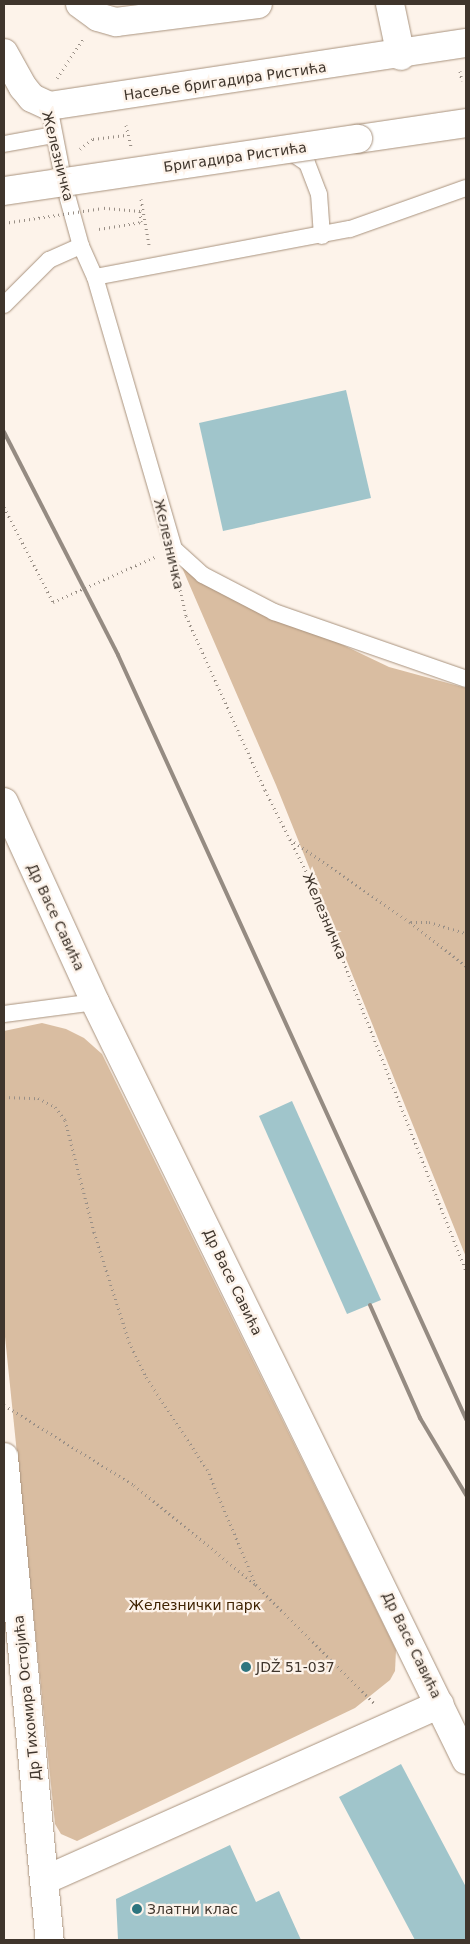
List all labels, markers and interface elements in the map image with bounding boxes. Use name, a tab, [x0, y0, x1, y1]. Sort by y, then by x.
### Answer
street label: Насеље бригадира Ристића	[123, 58, 327, 104]
street label: Железничка	[39, 109, 77, 203]
street label: Бригадира Ристића	[162, 139, 308, 175]
street label: Железничка	[150, 497, 188, 591]
street label: Др Васе Савића	[24, 861, 88, 973]
street label: Железничка	[299, 870, 351, 962]
street label: Др Васе Савића	[200, 1226, 266, 1338]
street label: Др Васе Савића	[379, 1589, 445, 1701]
park label: Железнички парк	[129, 1597, 261, 1613]
street label: Др Тихомира Остојића	[10, 1614, 44, 1782]
place label: JDŽ 51-037	[256, 1659, 335, 1675]
marker: JDŽ 51-037	[240, 1661, 252, 1673]
place label: Златни клас	[147, 1901, 238, 1917]
marker: Златни клас	[131, 1903, 143, 1915]

